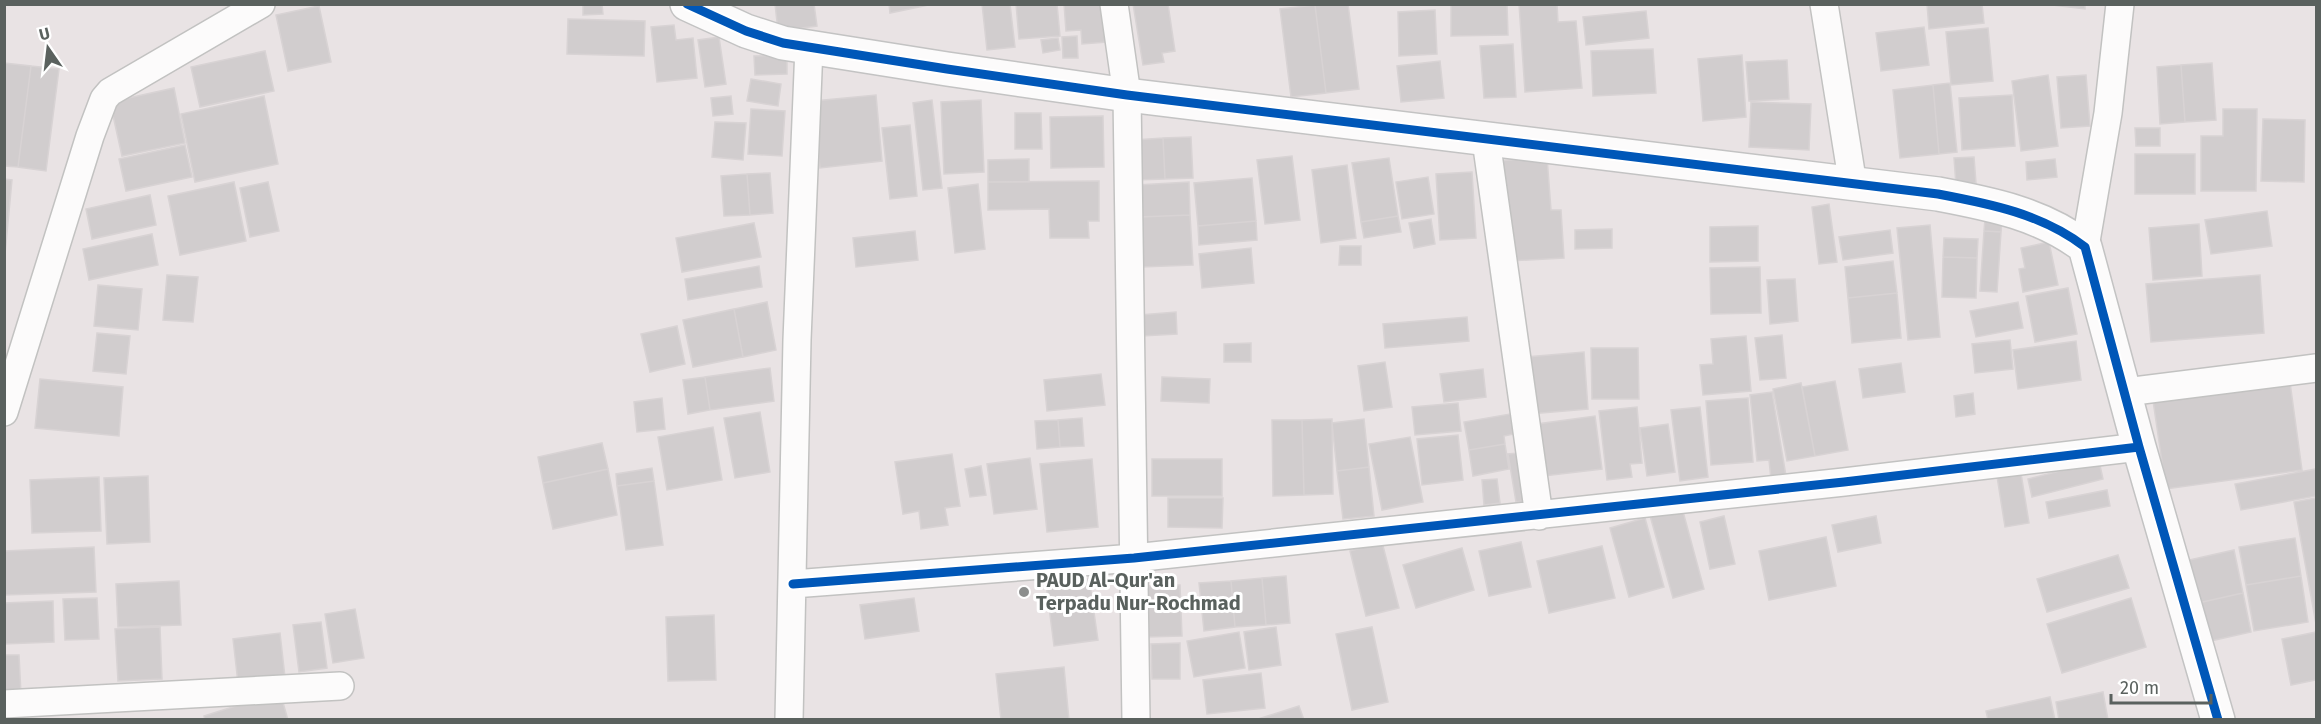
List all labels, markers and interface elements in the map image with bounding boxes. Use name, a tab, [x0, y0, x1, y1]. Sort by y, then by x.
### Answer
north arrow	[18, 18, 78, 78]
text: U	[37, 23, 52, 44]
place label: PAUD Al-Qur'an Terpadu Nur-Rochmad	[1036, 568, 1241, 615]
marker: PAUD Al-Qur'an Terpadu Nur-Rochmad	[1017, 585, 1031, 599]
scale bar	[2111, 667, 2212, 705]
text: 20 m	[2120, 677, 2159, 699]

